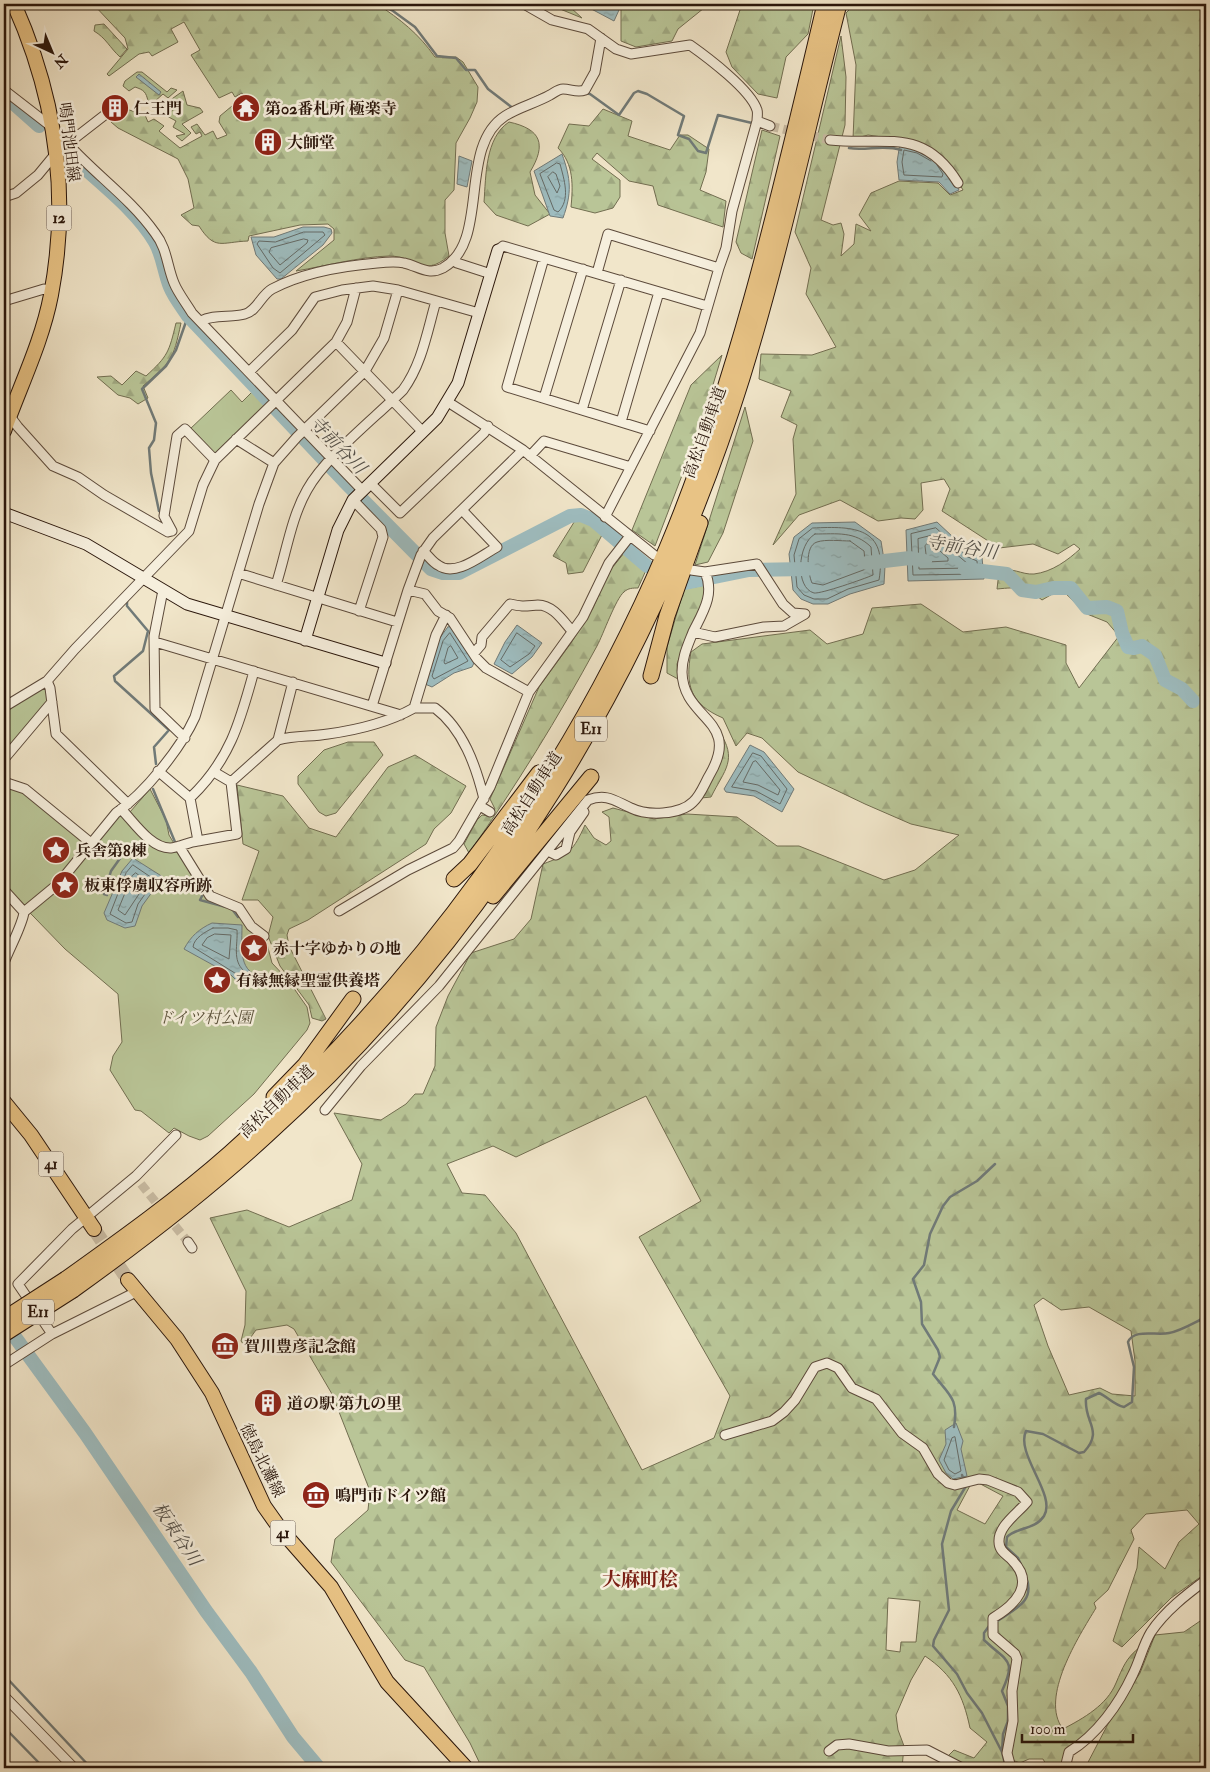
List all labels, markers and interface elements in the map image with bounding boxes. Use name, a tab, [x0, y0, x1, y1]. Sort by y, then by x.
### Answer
north arrow	[28, 28, 78, 78]
text: N	[50, 50, 72, 72]
building icon: 仁王門	[100, 93, 130, 123]
temple icon: 第02番札所 極楽寺	[231, 93, 261, 123]
place label: 仁王門	[134, 99, 182, 119]
place label: 第02番札所 極楽寺	[265, 99, 397, 119]
street label: 鳴門池田線	[54, 101, 84, 183]
building icon: 大師堂	[253, 127, 283, 157]
place label: 大師堂	[287, 133, 335, 153]
road number: 12	[46, 206, 72, 230]
street label: 高松自動車道	[679, 384, 731, 481]
water label: 寺前谷川	[304, 411, 372, 481]
water label: 寺前谷川	[925, 531, 1001, 565]
road number: E11	[575, 716, 607, 742]
street label: 高松自動車道	[497, 748, 566, 839]
place icon: 兵舎第8棟	[41, 835, 71, 865]
place label: 兵舎第8棟	[75, 841, 147, 861]
place icon: 板東俘虜収容所跡	[50, 870, 80, 900]
place label: 板東俘虜収容所跡	[84, 876, 212, 896]
place icon: 赤十字ゆかりの地	[239, 933, 269, 963]
place label: 赤十字ゆかりの地	[273, 939, 401, 959]
place icon: 有縁無縁聖霊供養塔	[202, 965, 232, 995]
place label: 有縁無縁聖霊供養塔	[236, 971, 380, 991]
park label: ドイツ村公園	[157, 1008, 256, 1028]
street label: 高松自動車道	[235, 1061, 318, 1142]
road number: 41	[38, 1152, 64, 1176]
road number: E11	[22, 1300, 54, 1324]
museum icon: 賀川豊彦記念館	[210, 1331, 240, 1361]
place label: 賀川豊彦記念館	[244, 1337, 356, 1357]
building icon: 道の駅 第九の里	[253, 1388, 283, 1418]
place label: 道の駅 第九の里	[287, 1394, 402, 1414]
street label: 徳島北灘線	[236, 1420, 289, 1501]
museum icon: 鳴門市ドイツ館	[301, 1480, 331, 1510]
place label: 鳴門市ドイツ館	[335, 1486, 446, 1506]
water label: 板東谷川	[147, 1498, 207, 1572]
road number: 41	[270, 1520, 296, 1546]
district label: 大麻町桧	[602, 1568, 678, 1592]
scale bar	[1022, 1712, 1134, 1744]
text: 100 m	[1030, 1720, 1066, 1739]

